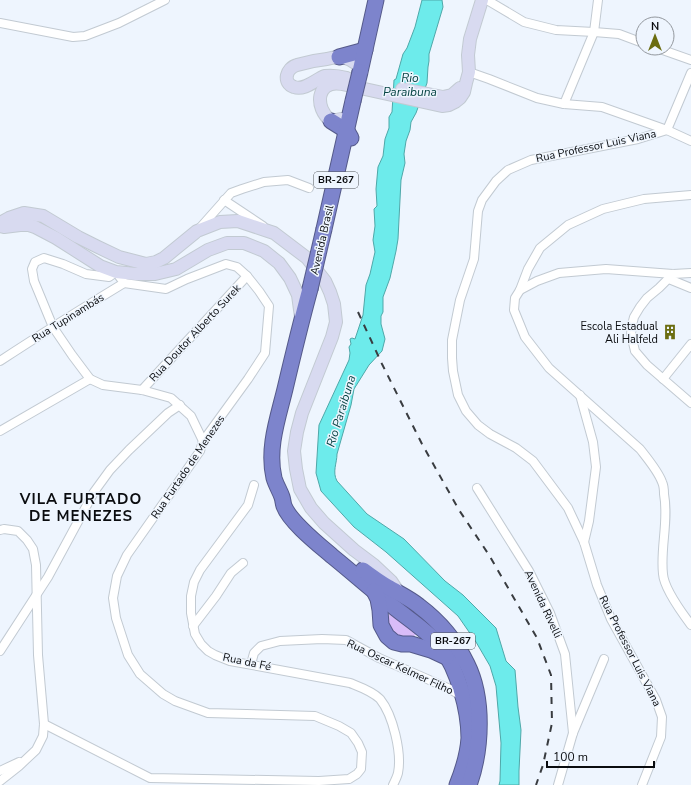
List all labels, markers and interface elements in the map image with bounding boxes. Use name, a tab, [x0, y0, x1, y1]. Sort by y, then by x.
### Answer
north arrow	[635, 16, 675, 56]
text: N	[651, 19, 659, 34]
water label: Rio Paraibuna	[383, 70, 437, 100]
street label: Rua Professor Luis Viana	[535, 126, 658, 166]
road number: BR-267	[314, 172, 358, 188]
street label: Avenida Brasil	[307, 203, 337, 276]
street label: Rua Doutor Alberto Surek	[146, 281, 244, 385]
street label: Rua Tupinambás	[29, 290, 107, 346]
place label: Escola Estadual Ali Halfeld	[580, 319, 659, 347]
building icon: Escola Estadual Ali Halfeld	[661, 323, 679, 341]
water label: Rio Paraibuna	[322, 373, 360, 449]
street label: Rua Furtado de Menezes	[148, 412, 228, 522]
district label: VILA FURTADO DE MENEZES	[19, 489, 142, 526]
street label: Avenida Rivelli	[521, 568, 565, 640]
street label: Rua Professor Luis Viana	[595, 593, 665, 709]
road number: BR-267	[431, 633, 475, 649]
street label: Rua Oscar Kelmer Filho	[344, 636, 456, 698]
street label: Rua da Fé	[222, 650, 273, 674]
scale bar	[547, 743, 654, 769]
text: 100 m	[553, 749, 588, 765]

